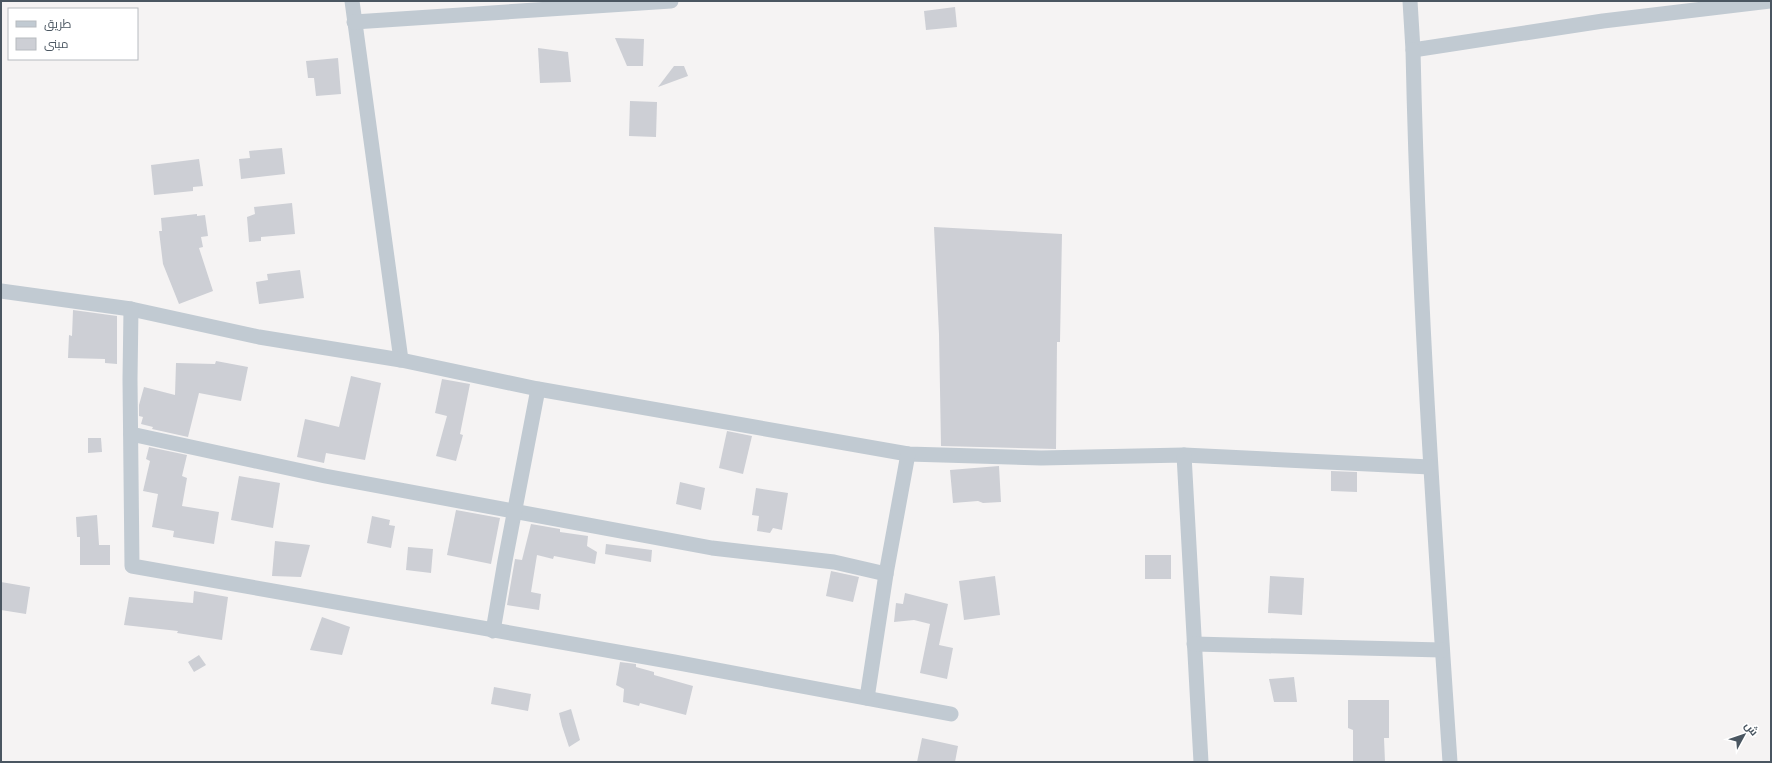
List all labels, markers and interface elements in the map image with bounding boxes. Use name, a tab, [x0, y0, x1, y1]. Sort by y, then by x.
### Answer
legend	[8, 8, 138, 60]
text: طريق	[44, 16, 72, 32]
text: مبنى	[44, 36, 69, 52]
north arrow	[1724, 715, 1764, 755]
text: ش	[1742, 719, 1762, 738]

